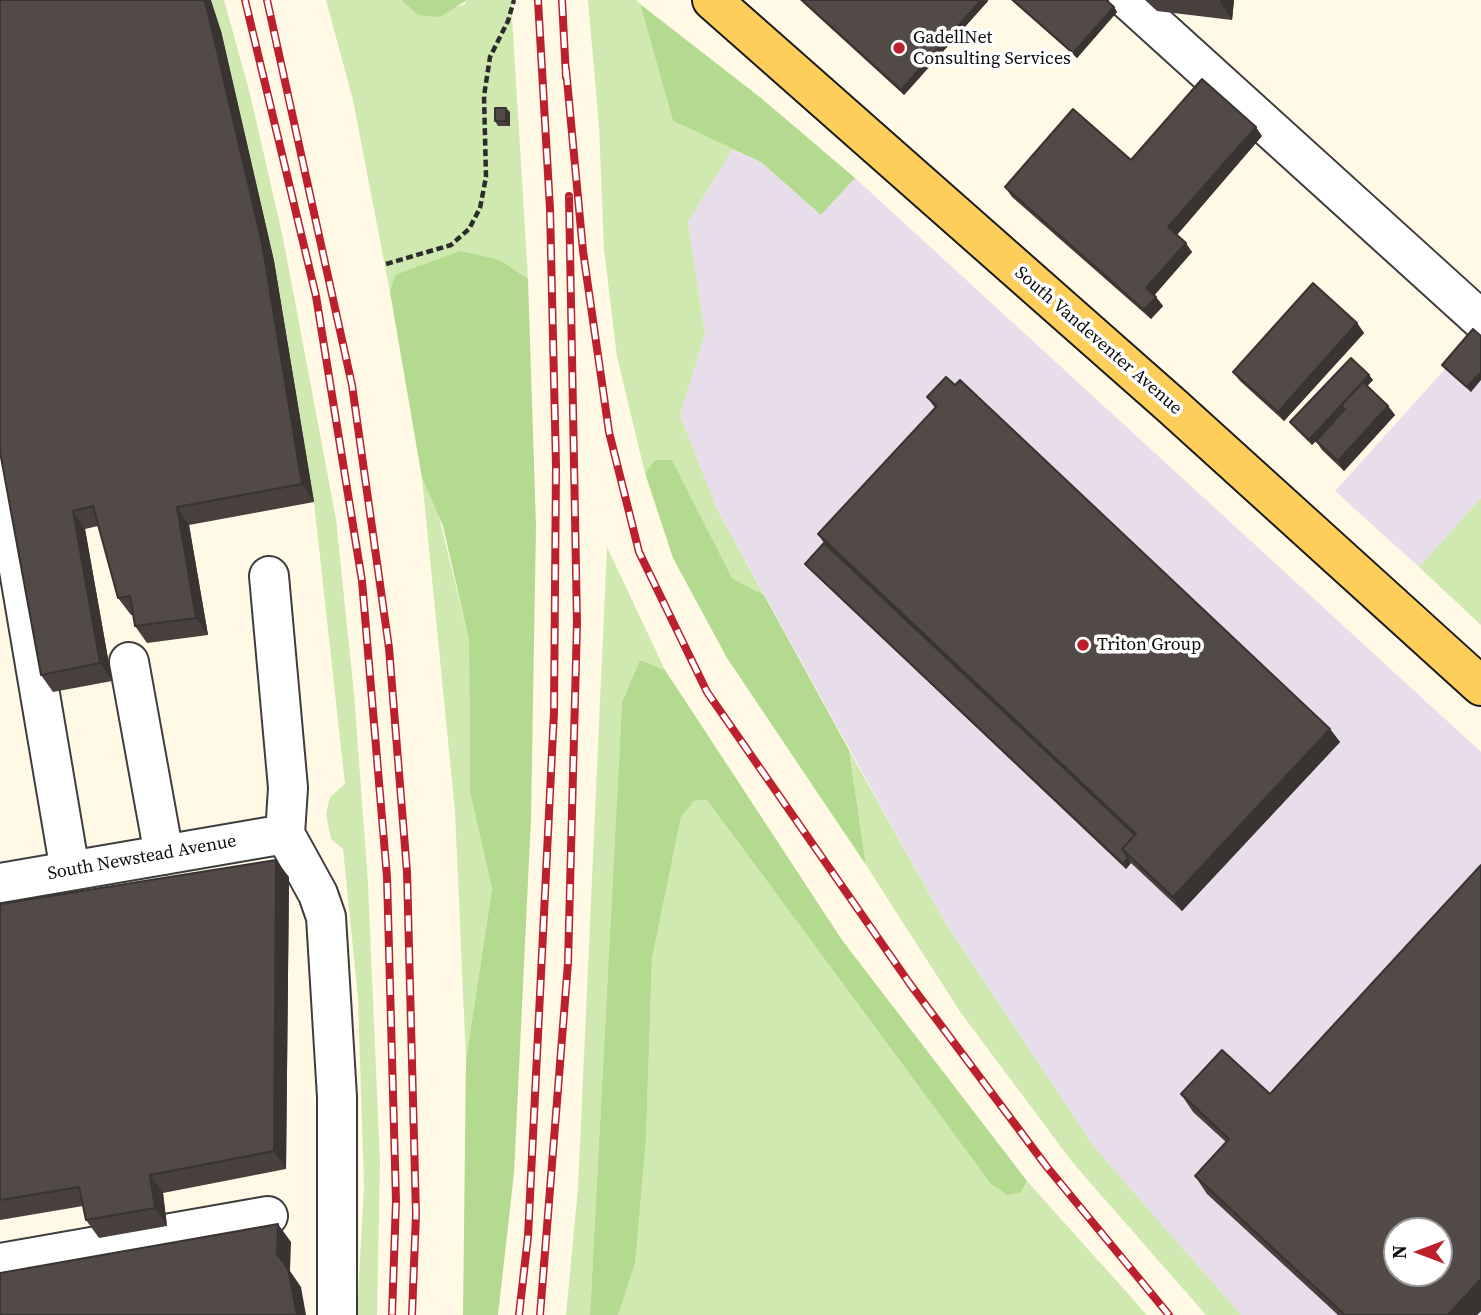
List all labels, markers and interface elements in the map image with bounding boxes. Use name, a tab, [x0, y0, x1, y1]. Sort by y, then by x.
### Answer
place label: GadellNet Consulting Services	[913, 27, 1071, 70]
marker: GadellNet Consulting Services	[891, 40, 907, 56]
street label: South Vandeventer Avenue	[1010, 262, 1186, 420]
place label: Triton Group	[1097, 634, 1201, 656]
marker: Triton Group	[1075, 637, 1091, 653]
street label: South Newstead Avenue	[46, 831, 238, 885]
north arrow	[1383, 1217, 1453, 1287]
text: N	[1386, 1245, 1412, 1259]

